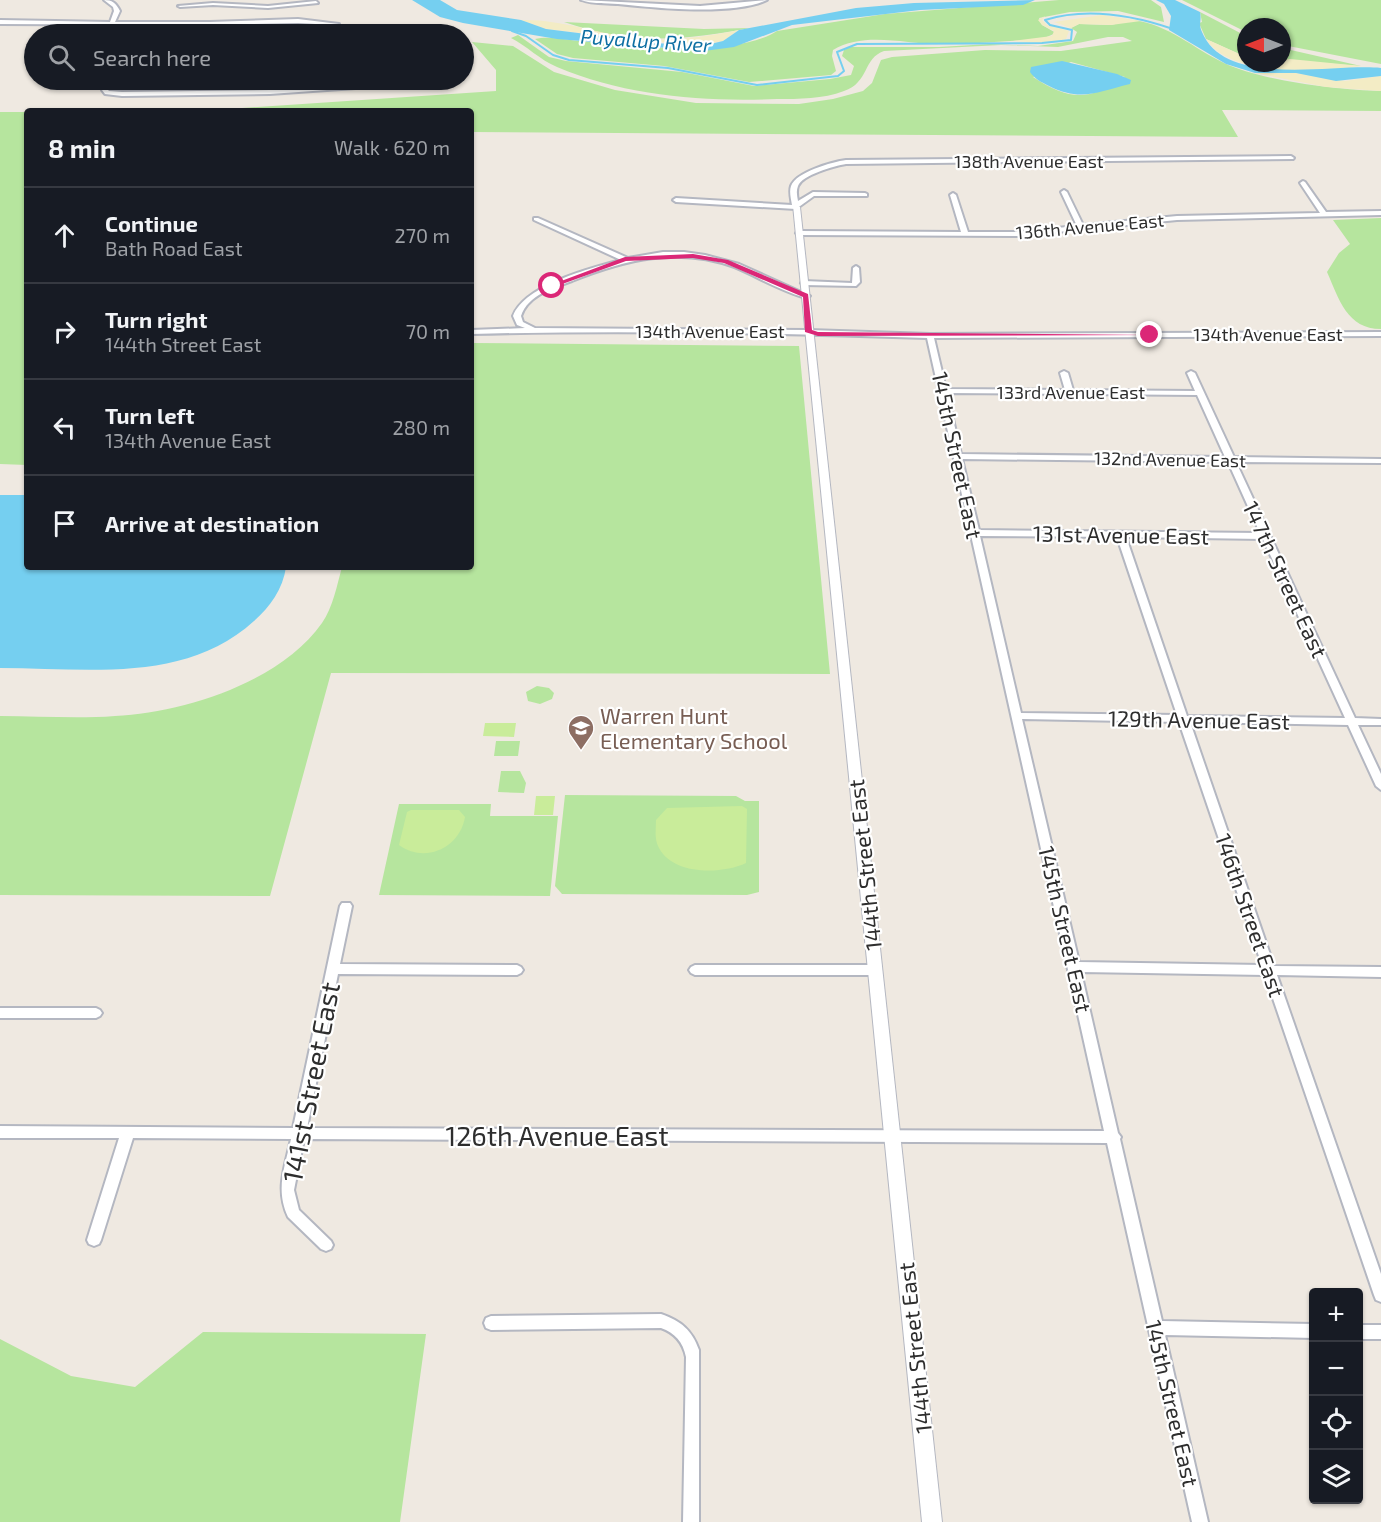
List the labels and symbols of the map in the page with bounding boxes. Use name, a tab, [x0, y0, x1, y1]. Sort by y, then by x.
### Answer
north arrow	[1237, 18, 1291, 72]
water label: Puyallup River	[580, 23, 713, 58]
street label: 138th Avenue East	[954, 150, 1104, 172]
street label: 136th Avenue East	[1015, 209, 1165, 243]
route start	[538, 272, 564, 298]
street label: 134th Avenue East	[635, 320, 785, 342]
route end	[1136, 321, 1162, 347]
street label: 134th Avenue East	[1193, 323, 1343, 345]
street label: 145th Street East	[928, 369, 988, 541]
street label: 133rd Avenue East	[997, 381, 1145, 403]
street label: 132nd Avenue East	[1094, 447, 1246, 471]
street label: 147th Street East	[1238, 497, 1334, 661]
street label: 131st Avenue East	[1033, 519, 1209, 549]
place label: Warren Hunt Elementary School	[600, 702, 788, 753]
street label: 129th Avenue East	[1108, 704, 1290, 734]
school or university icon: Warren Hunt Elementary School	[566, 713, 596, 751]
street label: 144th Street East	[842, 778, 886, 952]
street label: 146th Street East	[1211, 830, 1291, 1000]
street label: 145th Street East	[1034, 843, 1098, 1015]
street label: 141st Street East	[275, 979, 345, 1185]
street label: 126th Avenue East	[445, 1119, 669, 1151]
street label: 144th Street East	[892, 1261, 936, 1435]
street label: 145th Street East	[1141, 1317, 1205, 1489]

